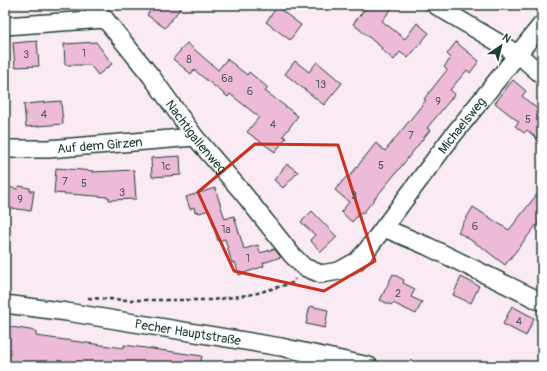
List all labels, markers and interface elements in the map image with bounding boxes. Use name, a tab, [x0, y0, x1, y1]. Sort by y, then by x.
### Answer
north arrow	[481, 26, 521, 66]
text: N	[500, 31, 514, 46]
house number: 1	[82, 47, 86, 60]
house number: 3	[23, 48, 29, 61]
house number: 8	[186, 53, 192, 66]
house number: 6a	[221, 72, 233, 85]
house number: 13	[316, 78, 326, 91]
house number: 6	[247, 85, 253, 98]
street label: Michaelsweg	[435, 94, 490, 157]
house number: 9	[435, 95, 441, 108]
street label: Nachtigallenweg	[162, 97, 230, 177]
house number: 4	[41, 108, 48, 121]
house number: 5	[525, 113, 531, 126]
house number: 4	[270, 118, 277, 131]
house number: 7	[408, 129, 414, 142]
street label: Auf dem Girzen	[57, 134, 143, 157]
house number: 5	[378, 159, 384, 172]
house number: 1c	[161, 160, 171, 173]
house number: 7	[62, 175, 68, 188]
house number: 5	[81, 177, 87, 190]
house number: 3	[119, 186, 125, 199]
house number: 3	[351, 189, 357, 202]
house number: 9	[17, 193, 23, 206]
house number: 6	[472, 220, 478, 233]
house number: 1a	[221, 223, 231, 236]
house number: 1	[246, 252, 250, 265]
house number: 2	[395, 287, 401, 300]
house number: 4	[516, 315, 523, 328]
street label: Pecher Hauptstraße	[133, 316, 243, 349]

